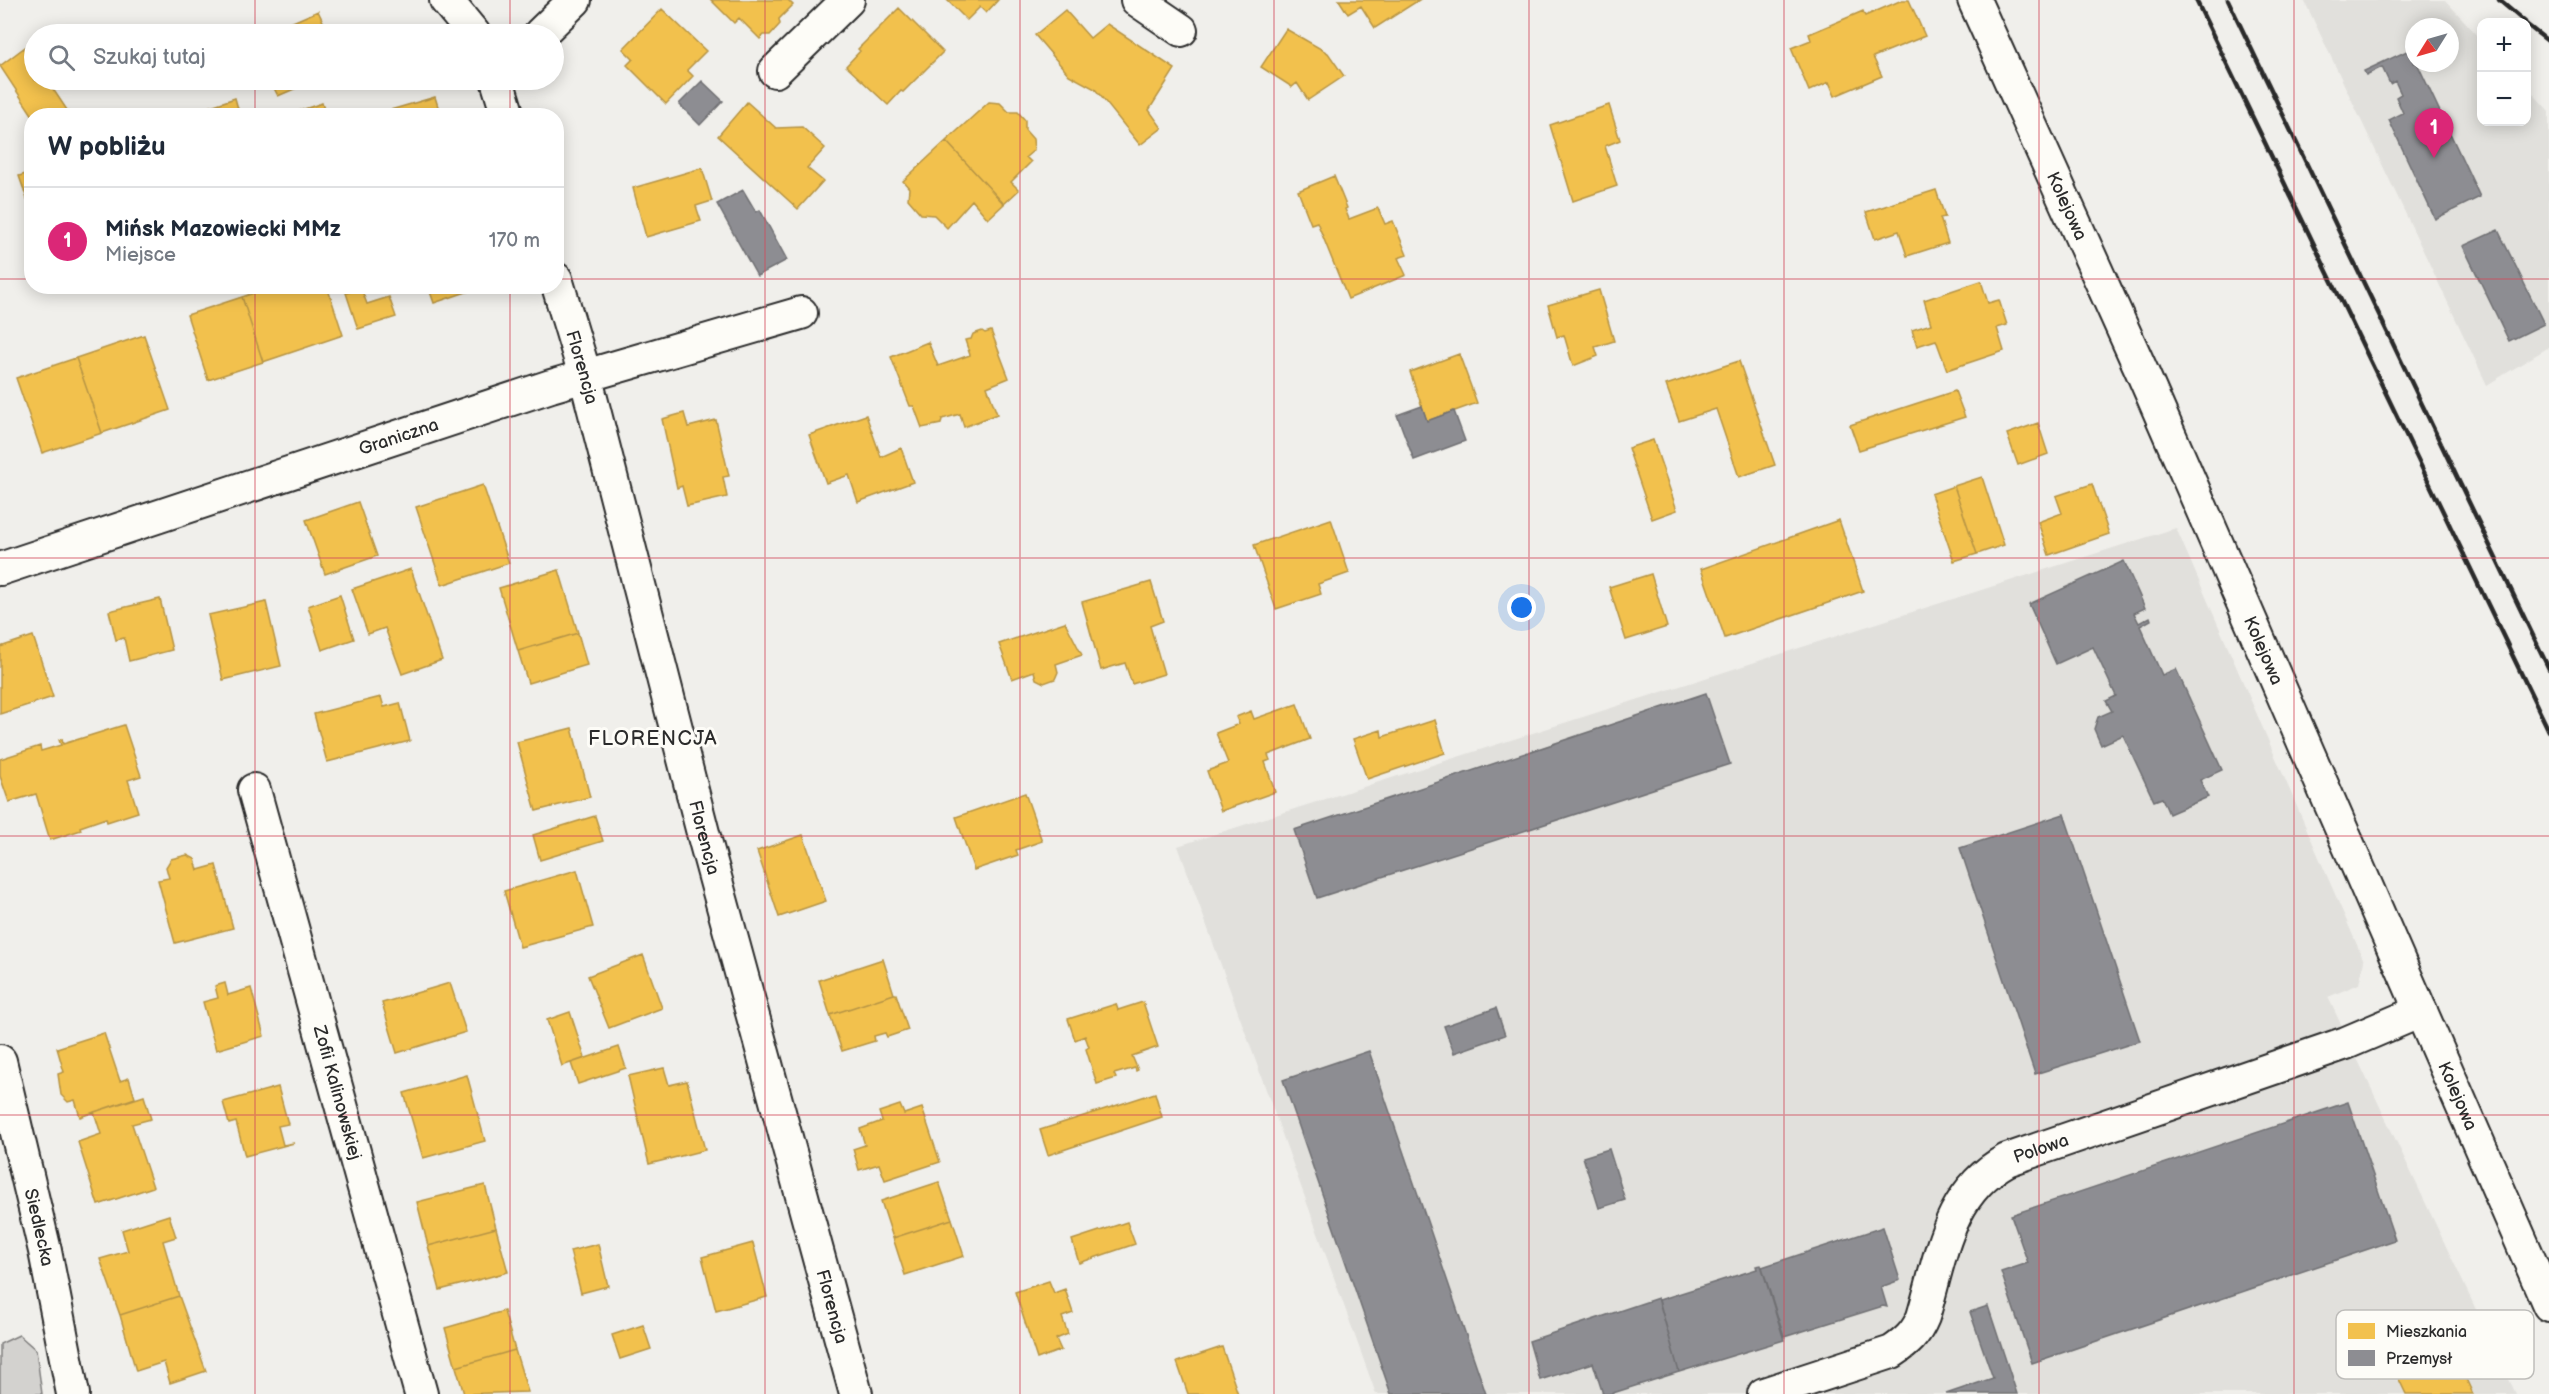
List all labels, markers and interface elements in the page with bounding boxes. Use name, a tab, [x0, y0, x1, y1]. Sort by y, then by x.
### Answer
north arrow	[2405, 18, 2459, 72]
map controls	[2477, 18, 2531, 126]
button: +	[2477, 18, 2531, 72]
search box	[24, 24, 564, 90]
icon: search	[45, 41, 78, 74]
text: Szukaj tutaj	[93, 44, 206, 71]
button: −	[2477, 72, 2531, 126]
pin: 1	[2414, 108, 2454, 158]
text: W pobliżu	[48, 132, 166, 163]
street label: Kolejowa	[2043, 168, 2092, 243]
text: Mińsk Mazowiecki MMz	[105, 216, 341, 243]
text: 1	[63, 229, 72, 253]
text: 170 m	[489, 229, 540, 253]
text: Miejsce	[105, 243, 176, 267]
street label: Florencja	[562, 328, 603, 406]
street label: Graniczna	[356, 414, 441, 460]
your location	[1507, 593, 1536, 622]
street label: Kolejowa	[2239, 613, 2288, 688]
district label: FLORENCJA	[588, 727, 718, 751]
street label: Florencja	[685, 798, 724, 877]
street label: Zofii Kalinowskiej	[309, 1022, 366, 1162]
street label: Kolejowa	[2434, 1058, 2482, 1133]
street label: Polowa	[2011, 1129, 2071, 1168]
street label: Siedlecka	[20, 1187, 58, 1268]
street label: Florencja	[812, 1267, 852, 1346]
legend	[2336, 1310, 2534, 1379]
text: Mieszkania	[2386, 1323, 2467, 1342]
text: Przemysł	[2386, 1350, 2453, 1369]

